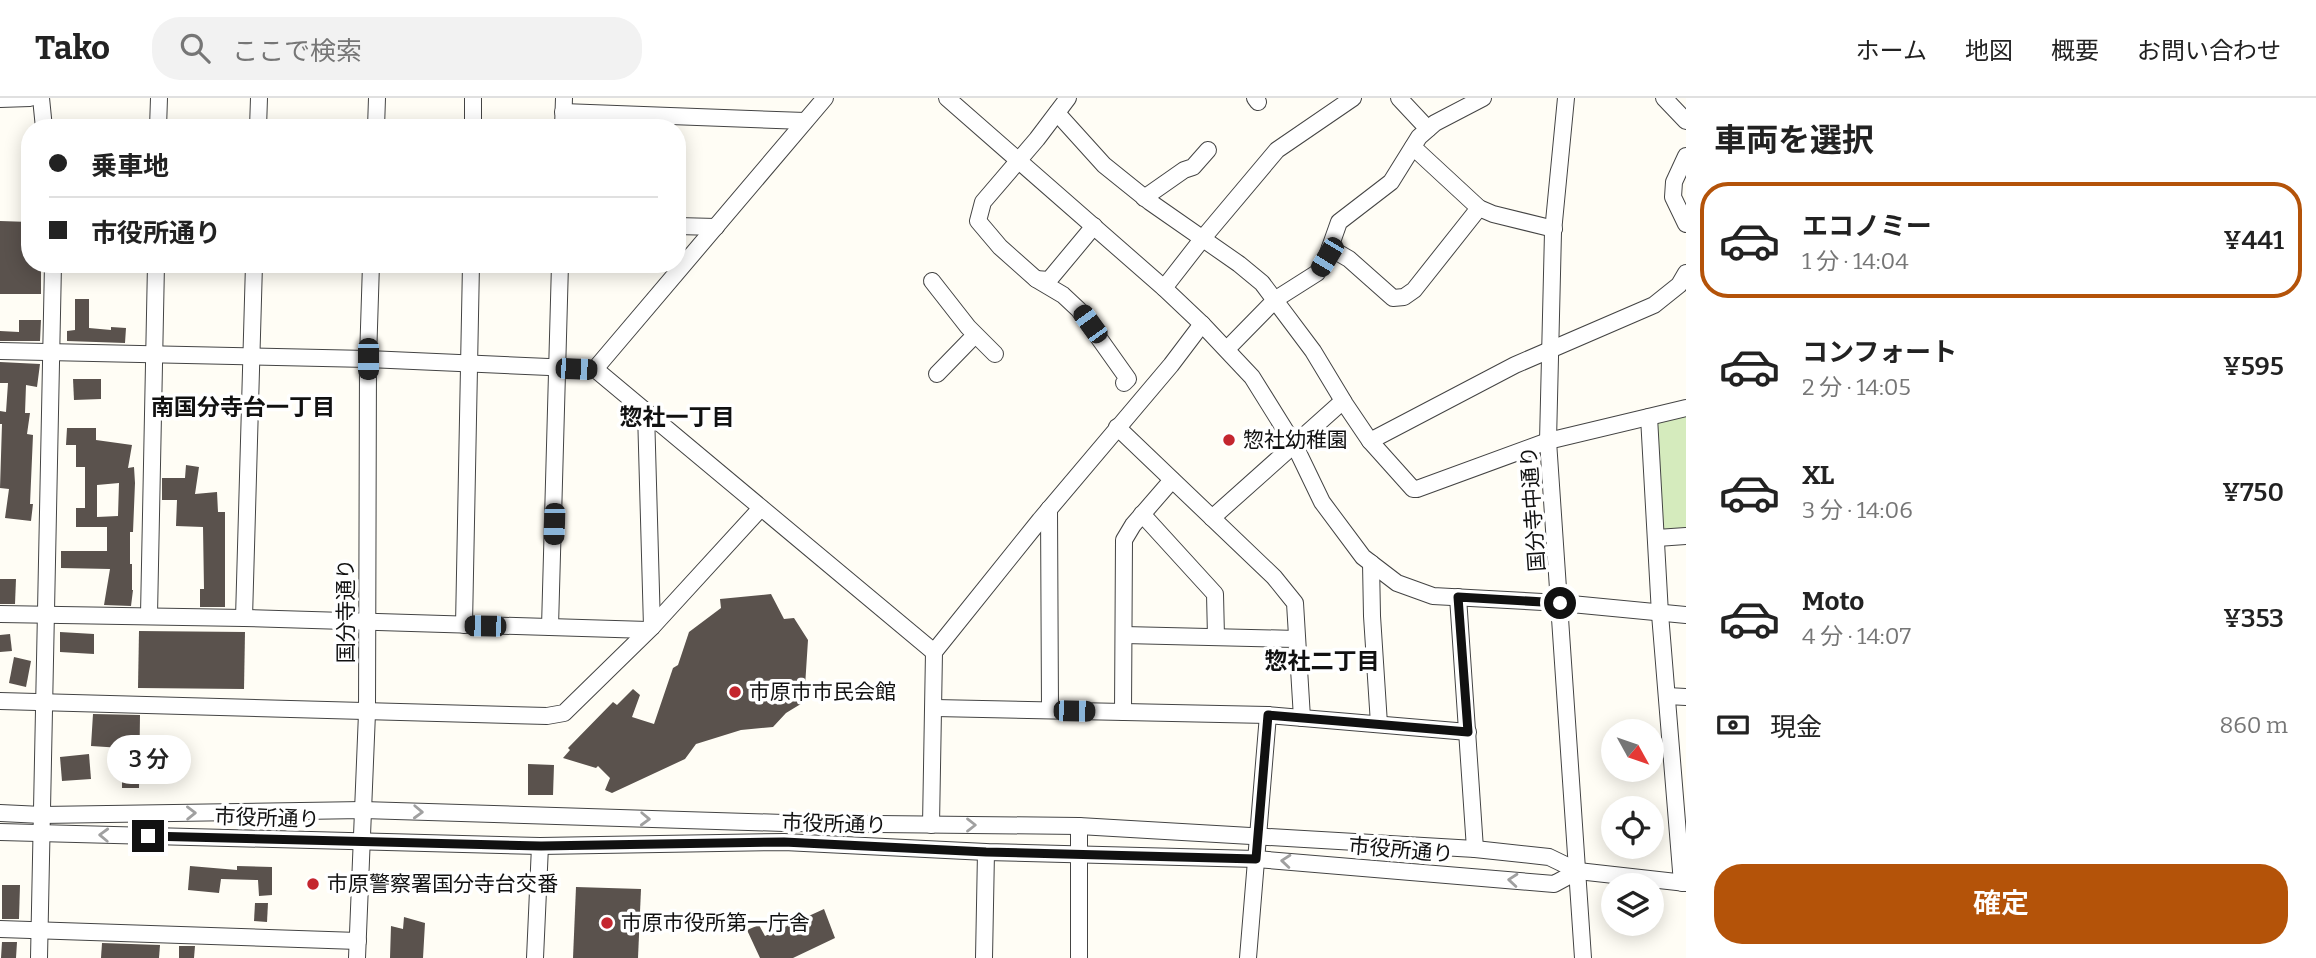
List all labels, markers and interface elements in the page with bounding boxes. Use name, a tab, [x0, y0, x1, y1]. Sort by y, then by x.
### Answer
search box	[152, 17, 642, 80]
text: Tako	[35, 28, 110, 68]
icon: search	[176, 29, 214, 67]
text: ここで検索	[232, 36, 362, 67]
text: ホーム	[1856, 37, 1927, 65]
text: 地図	[1965, 37, 2013, 65]
text: 概要	[2051, 37, 2099, 65]
text: お問い合わせ	[2137, 37, 2281, 65]
text: 車両を選択	[1714, 121, 1874, 159]
text: 乗車地	[91, 151, 169, 182]
icon: car	[1718, 209, 1781, 272]
text: エコノミー	[1802, 211, 1932, 242]
text: 市役所通り	[91, 218, 221, 249]
text: ¥441	[2223, 225, 2284, 256]
car	[1308, 234, 1347, 280]
text: 1 分 · 14:04	[1802, 247, 1909, 275]
car	[1070, 301, 1111, 347]
icon: car	[1718, 335, 1781, 398]
text: コンフォート	[1802, 337, 1957, 368]
car	[358, 338, 379, 380]
text: ¥595	[2223, 351, 2284, 382]
car	[555, 358, 598, 380]
text: 2 分 · 14:05	[1802, 373, 1911, 401]
district label: 南国分寺台一丁目	[151, 393, 335, 421]
district label: 惣社一丁目	[620, 403, 735, 431]
place label: 惣社幼稚園	[1243, 427, 1348, 453]
marker: 惣社幼稚園	[1221, 432, 1237, 448]
street label: 国分寺中通り	[1516, 445, 1550, 573]
text: XL	[1802, 460, 1834, 491]
icon: car	[1718, 461, 1781, 524]
text: ¥750	[2222, 477, 2284, 508]
text: 3 分 · 14:06	[1802, 496, 1913, 524]
car	[543, 503, 566, 545]
street label: 国分寺通り	[333, 559, 359, 664]
text: Moto	[1802, 586, 1864, 617]
route start	[1544, 587, 1576, 619]
icon: car	[1718, 587, 1781, 650]
text: ¥353	[2223, 603, 2284, 634]
car	[464, 615, 507, 637]
text: 4 分 · 14:07	[1802, 622, 1911, 650]
district label: 惣社二丁目	[1265, 647, 1380, 675]
place label: 市原市市民会館	[749, 679, 896, 705]
marker: 市原市市民会館	[727, 684, 743, 700]
car	[1053, 700, 1096, 722]
icon: cash	[1714, 706, 1752, 744]
text: 860 m	[2219, 711, 2288, 739]
text: 現金	[1770, 712, 1822, 743]
north arrow	[1601, 719, 1664, 782]
map controls	[1601, 719, 1664, 936]
callout: 3 分	[106, 734, 190, 784]
text: 3 分	[129, 745, 169, 773]
button: locate	[1601, 796, 1664, 859]
street label: 市役所通り	[214, 803, 320, 833]
one-way arrow	[413, 804, 424, 820]
one-way arrow	[186, 805, 196, 821]
street label: 市役所通り	[781, 809, 887, 839]
one-way arrow	[640, 811, 651, 826]
one-way arrow	[966, 818, 977, 833]
route end	[132, 820, 164, 852]
one-way arrow	[98, 827, 109, 842]
street label: 市役所通り	[1348, 832, 1454, 868]
one-way arrow	[1281, 854, 1292, 869]
button: 確定	[1714, 864, 2288, 944]
place label: 市原警察署国分寺台交番	[327, 871, 558, 897]
one-way arrow	[1507, 873, 1518, 888]
button: layers	[1601, 873, 1664, 936]
marker: 市原警察署国分寺台交番	[305, 876, 321, 892]
place label: 市原市役所第一庁舎	[621, 910, 810, 936]
marker: 市原市役所第一庁舎	[599, 915, 615, 931]

